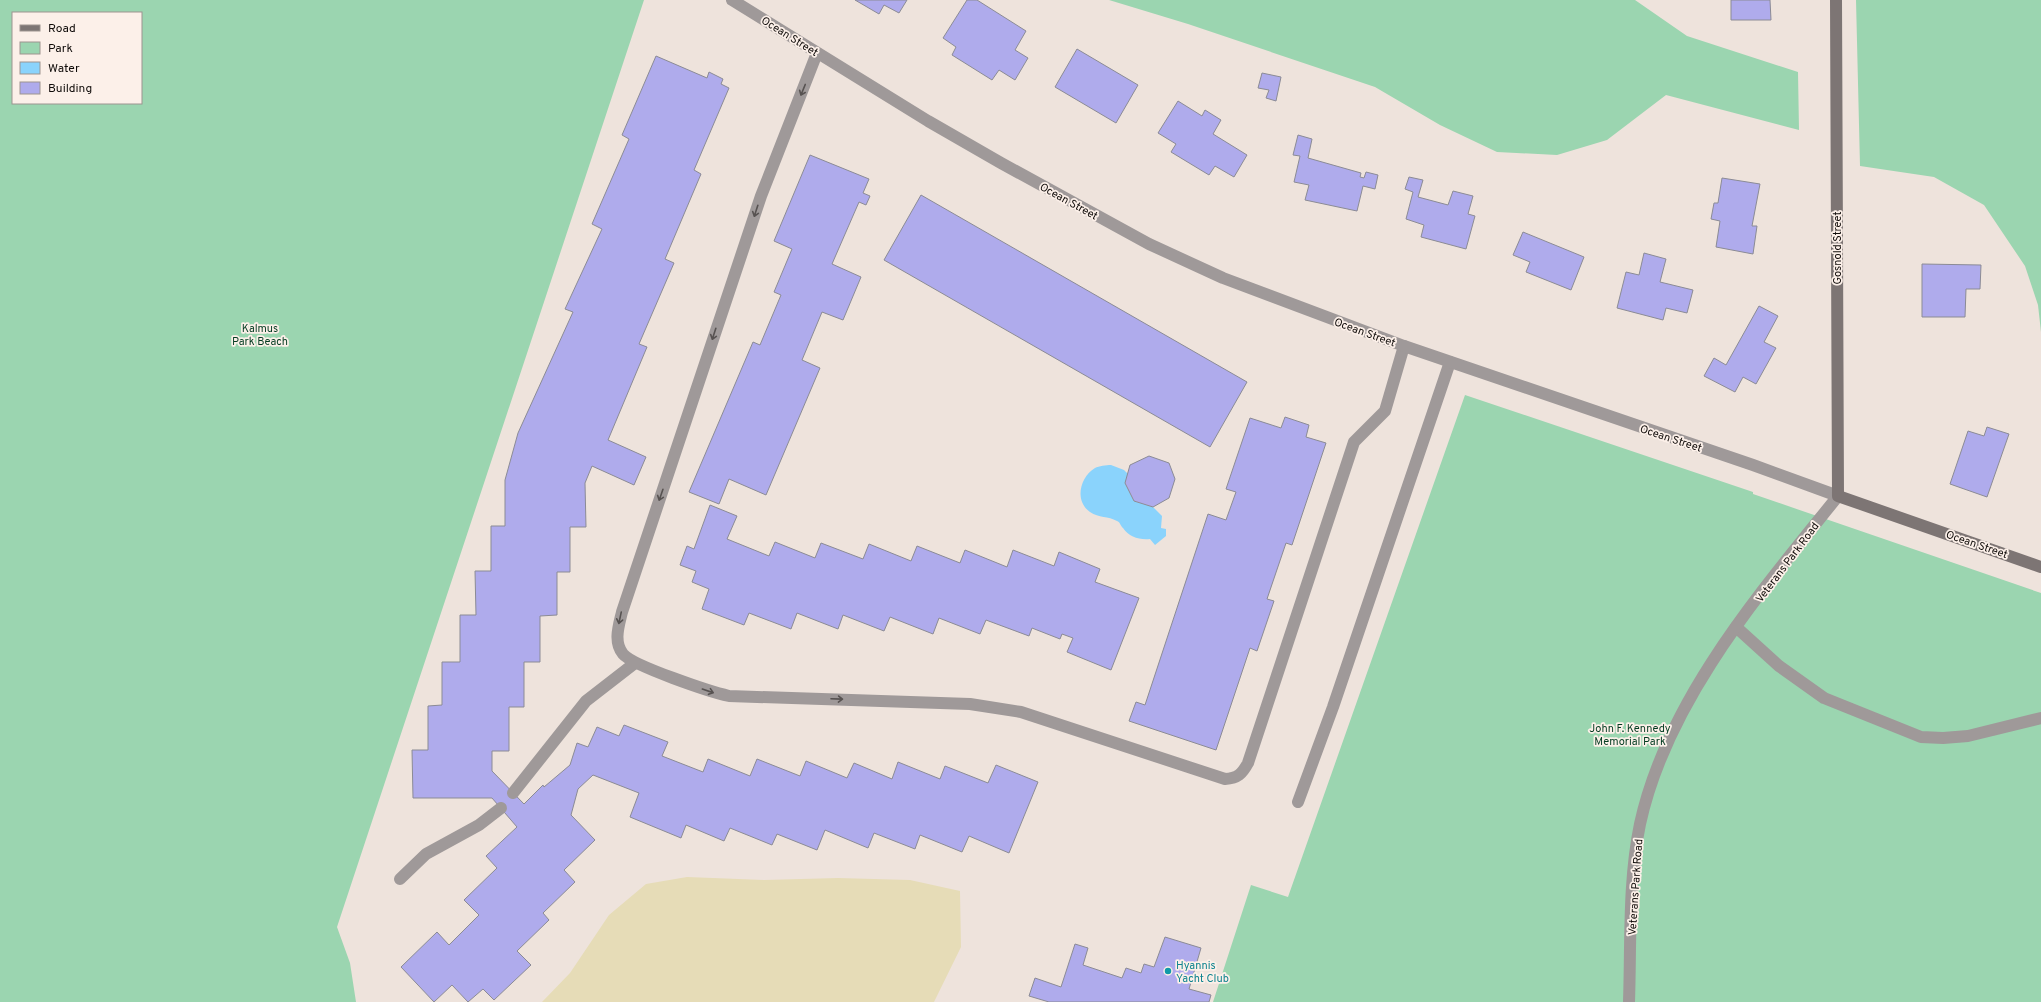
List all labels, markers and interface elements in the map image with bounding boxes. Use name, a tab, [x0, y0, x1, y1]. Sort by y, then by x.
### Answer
legend	[12, 12, 142, 104]
street label: Ocean Street	[758, 14, 820, 60]
text: Road	[48, 21, 76, 37]
text: Park	[48, 41, 73, 57]
text: Water	[48, 61, 80, 77]
text: Building	[48, 81, 92, 97]
one-way arrow	[798, 83, 806, 95]
street label: Ocean Street	[1037, 180, 1100, 224]
one-way arrow	[751, 204, 759, 216]
street label: Gosnold Street	[1831, 211, 1845, 285]
street label: Ocean Street	[1332, 315, 1397, 351]
park label: Kalmus Park Beach	[232, 322, 288, 349]
one-way arrow	[710, 328, 718, 340]
street label: Ocean Street	[1638, 422, 1703, 456]
one-way arrow	[657, 488, 664, 501]
street label: Veterans Park Road	[1753, 520, 1822, 605]
street label: Ocean Street	[1944, 528, 2009, 562]
one-way arrow	[616, 611, 624, 624]
one-way arrow	[701, 687, 713, 695]
one-way arrow	[830, 696, 843, 703]
park label: John F. Kennedy Memorial Park	[1589, 722, 1671, 749]
street label: Veterans Park Road	[1626, 838, 1646, 936]
place label: Hyannis Yacht Club	[1176, 959, 1229, 986]
marker: Hyannis Yacht Club	[1163, 966, 1173, 976]

